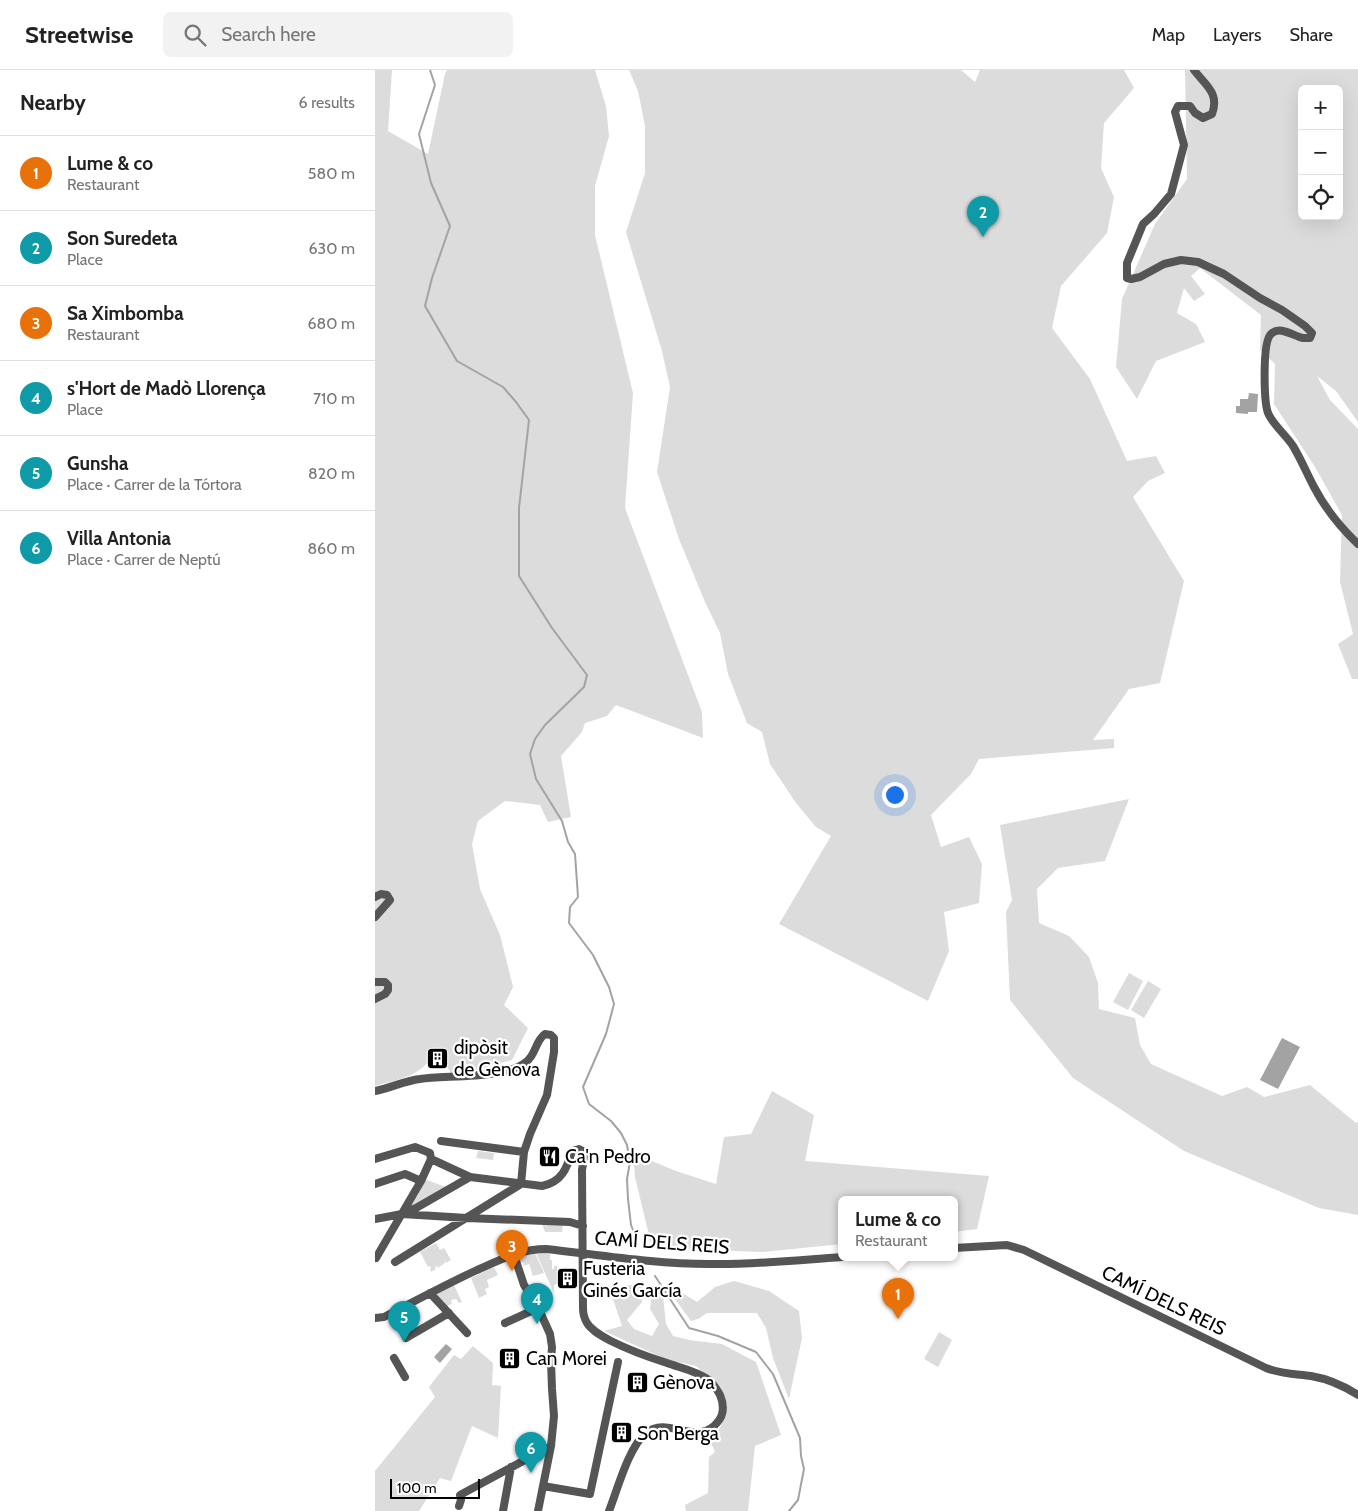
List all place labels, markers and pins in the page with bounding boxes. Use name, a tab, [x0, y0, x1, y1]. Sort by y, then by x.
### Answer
pin: 2	[967, 196, 999, 237]
place label: dipòsit de Gènova	[454, 1036, 540, 1081]
building icon: dipòsit de Gènova	[426, 1046, 450, 1070]
restaurant icon: Ca'n Pedro	[537, 1144, 561, 1168]
place label: Ca'n Pedro	[565, 1145, 651, 1168]
pin: 3	[496, 1230, 528, 1271]
place label: Fusteria Ginés García	[583, 1257, 682, 1302]
building icon: Fusteria Ginés García	[555, 1267, 579, 1291]
pin: 1	[882, 1278, 914, 1319]
pin: 4	[521, 1283, 553, 1324]
pin: 5	[388, 1301, 420, 1342]
building icon: Can Morei	[498, 1346, 522, 1370]
place label: Can Morei	[526, 1347, 607, 1370]
building icon: Gènova	[625, 1370, 649, 1394]
place label: Gènova	[653, 1371, 715, 1394]
building icon: Son Berga	[609, 1421, 633, 1445]
place label: Son Berga	[637, 1422, 719, 1445]
pin: 6	[515, 1432, 547, 1473]

